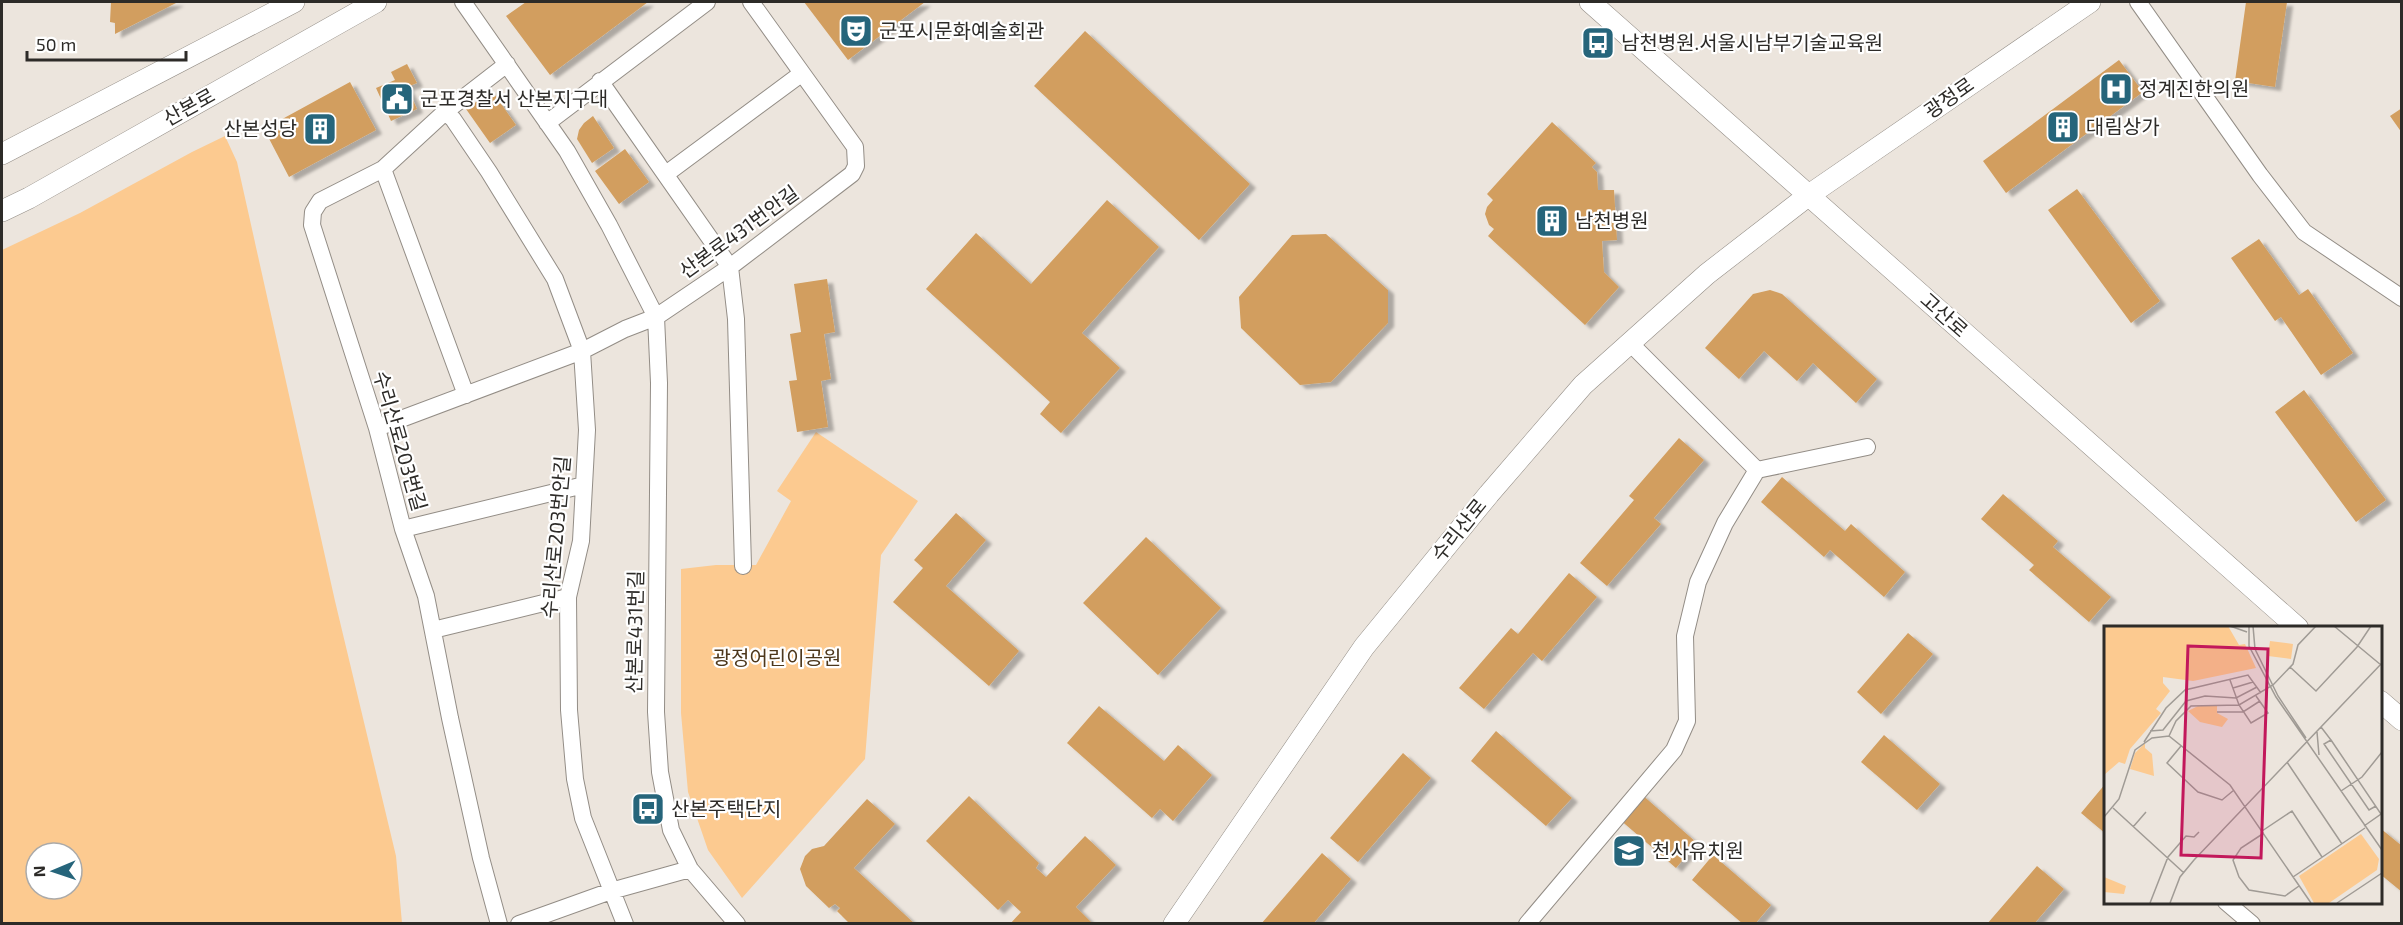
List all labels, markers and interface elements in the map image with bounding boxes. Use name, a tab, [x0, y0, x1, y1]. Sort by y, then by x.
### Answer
theatre icon: 군포시문화예술회관	[838, 13, 874, 49]
place label: 군포시문화예술회관	[879, 18, 1045, 42]
scale bar	[27, 24, 186, 62]
bus stop icon: 남천병원.서울시남부기술교육원	[1580, 25, 1616, 61]
place label: 남천병원.서울시남부기술교육원	[1621, 30, 1883, 54]
text: 50 m	[36, 33, 76, 55]
hospital icon: 정계진한의원	[2098, 71, 2134, 107]
street label: 광정로	[1919, 72, 1978, 123]
place label: 정계진한의원	[2139, 76, 2249, 100]
public building icon: 군포경찰서 산본지구대	[379, 81, 415, 117]
street label: 산본로	[159, 82, 218, 130]
place label: 군포경찰서 산본지구대	[420, 86, 608, 110]
building icon: 대림상가	[2045, 109, 2081, 145]
building icon: 산본성당	[302, 111, 338, 147]
place label: 대림상가	[2086, 114, 2160, 138]
place label: 산본성당	[223, 116, 297, 140]
street label: 산본로431번안길	[674, 180, 803, 283]
building icon: 남천병원	[1534, 203, 1570, 239]
place label: 남천병원	[1575, 208, 1649, 232]
street label: 고산로	[1916, 287, 1973, 342]
street label: 수리산로203번길	[369, 368, 432, 514]
street label: 수리산로203번안길	[536, 455, 574, 619]
street label: 수리산로	[1426, 493, 1491, 566]
street label: 산본로431번길	[621, 570, 647, 694]
inset map	[2104, 626, 2382, 904]
park label: 광정어린이공원	[713, 645, 841, 669]
bus stop icon: 산본주택단지	[630, 791, 666, 827]
place label: 산본주택단지	[671, 796, 781, 820]
school or university icon: 천사유치원	[1611, 833, 1647, 869]
place label: 천사유치원	[1652, 838, 1744, 862]
north arrow	[24, 841, 84, 901]
text: N	[29, 865, 48, 878]

